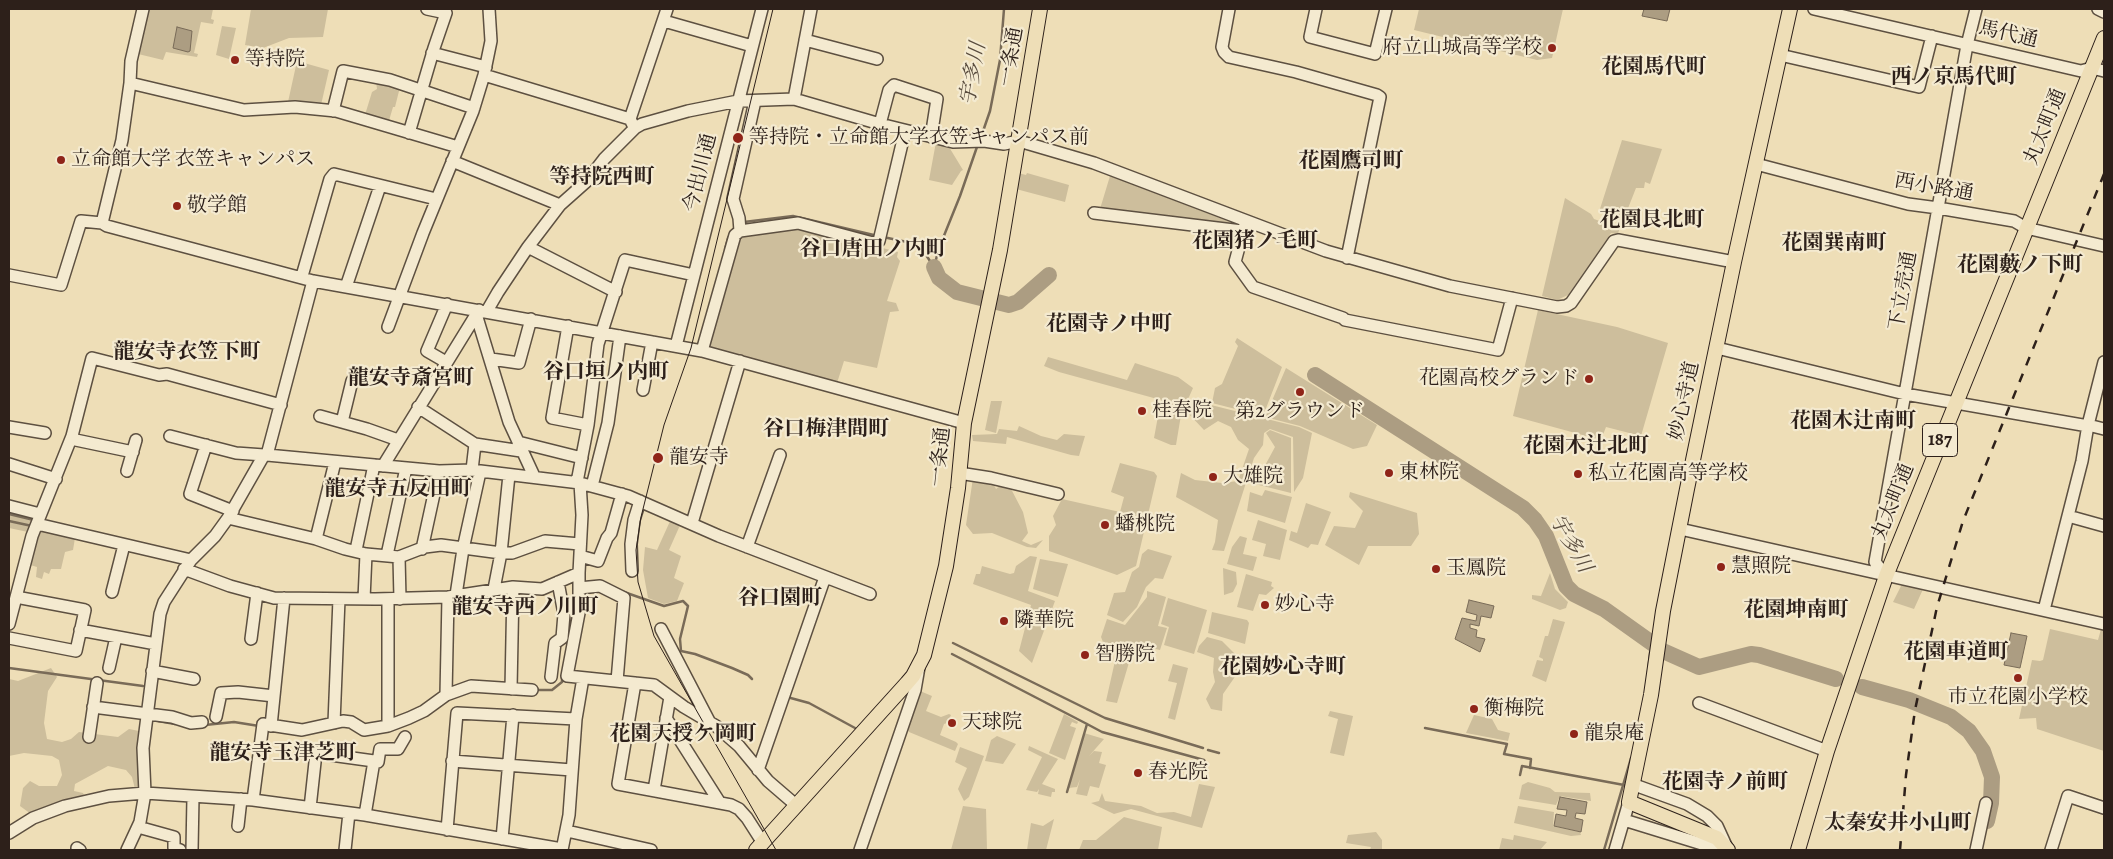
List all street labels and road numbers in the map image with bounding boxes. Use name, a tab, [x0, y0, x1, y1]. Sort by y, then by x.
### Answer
street label: 馬代通	[1976, 17, 2040, 53]
street label: 一条通	[995, 25, 1029, 89]
street label: 丸太町通	[2020, 85, 2072, 169]
street label: 今出川通	[680, 131, 722, 215]
street label: 西小路通	[1893, 169, 1975, 207]
street label: 下立売通	[1885, 250, 1923, 332]
street label: 妙心寺道	[1665, 359, 1705, 443]
road number: 187	[1922, 424, 1958, 456]
street label: 一条通	[926, 426, 956, 488]
street label: 丸太町通	[1868, 460, 1920, 544]

